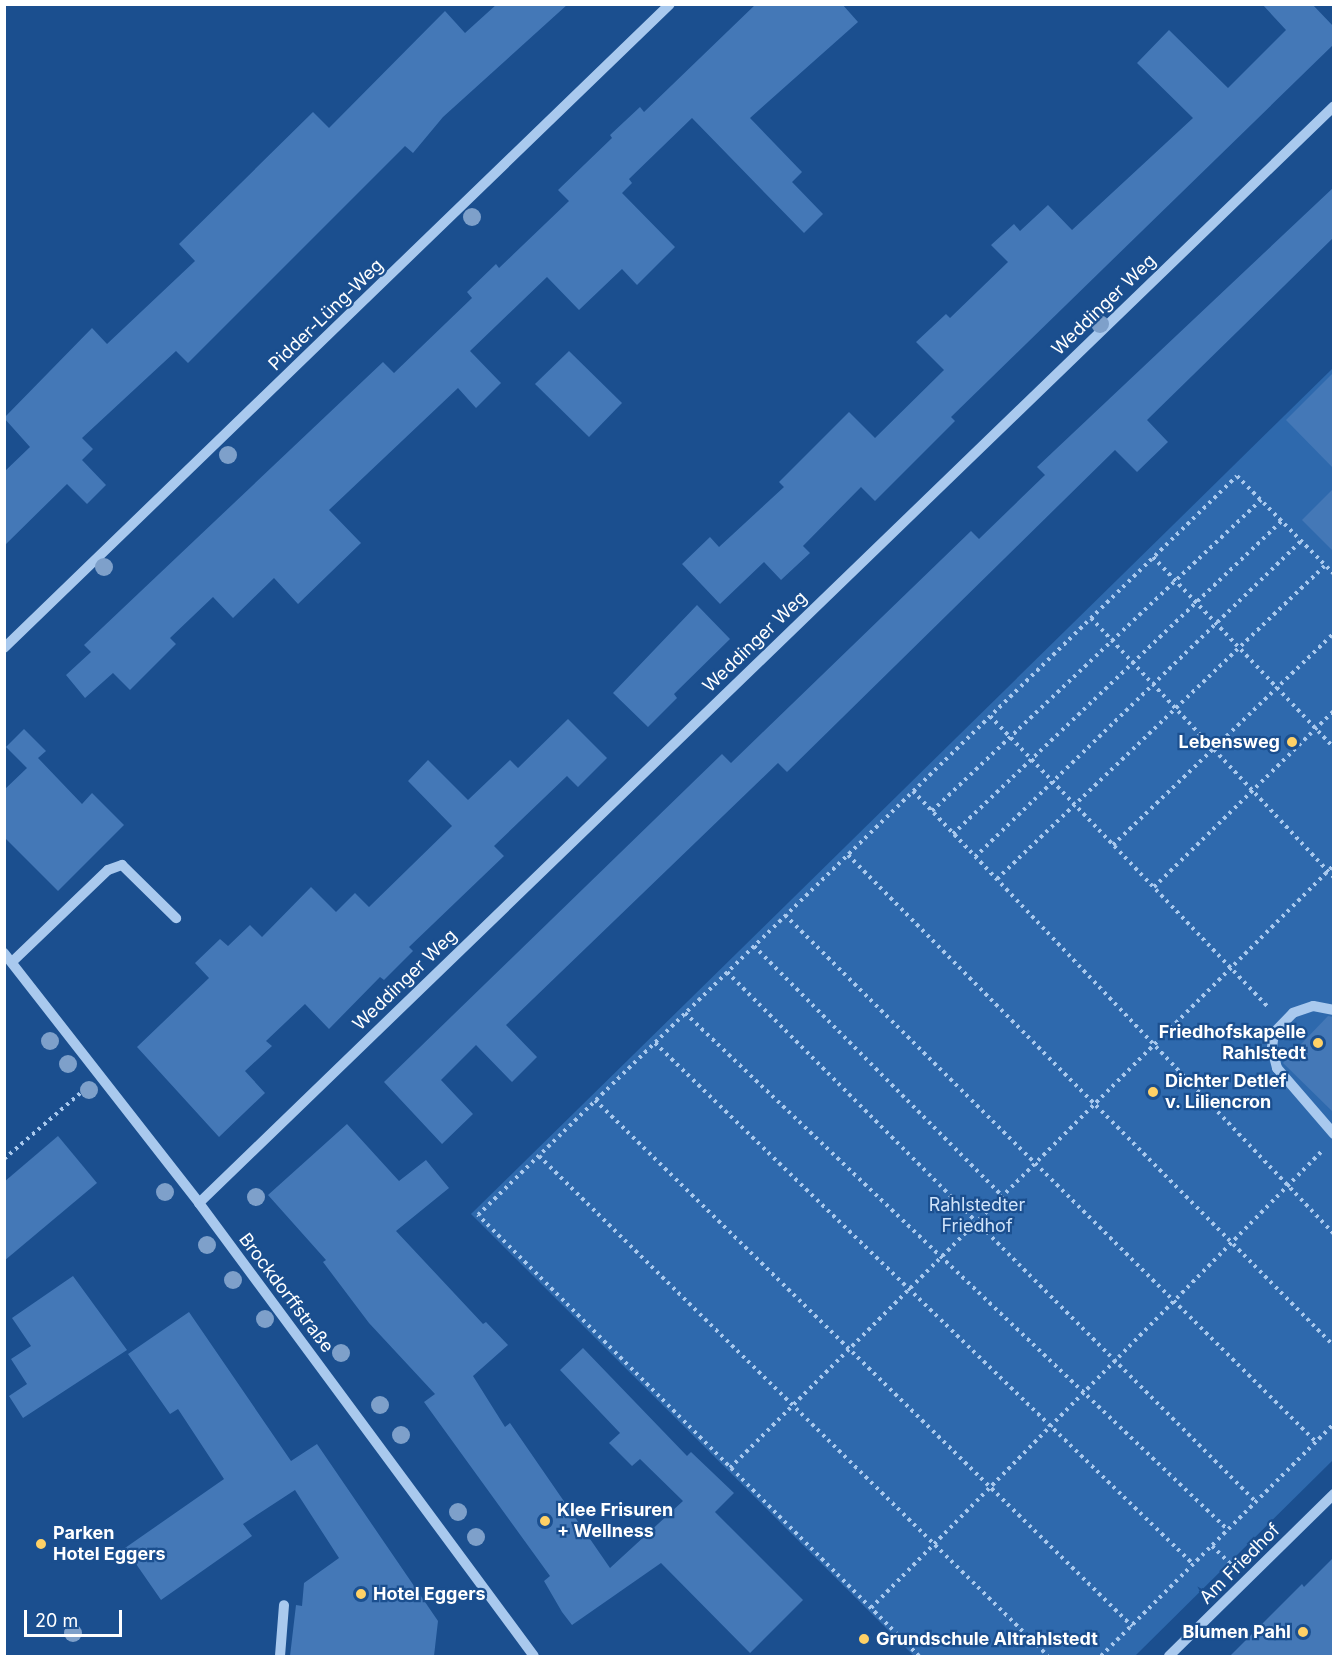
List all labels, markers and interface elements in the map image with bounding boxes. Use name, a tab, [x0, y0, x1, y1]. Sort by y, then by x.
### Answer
street label: Weddinger Weg	[1048, 250, 1160, 360]
street label: Pidder-Lüng-Weg	[264, 255, 388, 375]
street label: Weddinger Weg	[699, 587, 811, 697]
place label: Lebensweg	[1179, 731, 1280, 753]
marker: Lebensweg	[1285, 735, 1299, 749]
street label: Weddinger Weg	[349, 925, 461, 1035]
place label: Friedhofskapelle Rahlstedt	[1159, 1022, 1306, 1064]
marker: Friedhofskapelle Rahlstedt	[1311, 1036, 1325, 1050]
place label: Dichter Detlef v. Liliencron	[1165, 1071, 1287, 1114]
marker: Dichter Detlef v. Liliencron	[1146, 1085, 1160, 1099]
park label: Rahlstedter Friedhof	[929, 1195, 1025, 1238]
street label: Brockdorffstraße	[234, 1229, 338, 1357]
place label: Klee Frisuren + Wellness	[557, 1500, 673, 1543]
marker: Klee Frisuren + Wellness	[538, 1514, 552, 1528]
street label: Am Friedhof	[1195, 1519, 1285, 1609]
place label: Parken Hotel Eggers	[53, 1523, 166, 1565]
marker: Parken Hotel Eggers	[34, 1537, 48, 1551]
place label: Hotel Eggers	[373, 1583, 486, 1605]
marker: Hotel Eggers	[354, 1587, 368, 1601]
scale bar	[27, 1598, 124, 1636]
text: 20 m	[35, 1610, 78, 1631]
place label: Blumen Pahl	[1182, 1621, 1291, 1643]
marker: Blumen Pahl	[1296, 1625, 1310, 1639]
place label: Grundschule Altrahlstedt	[876, 1628, 1098, 1650]
marker: Grundschule Altrahlstedt	[857, 1632, 871, 1646]

